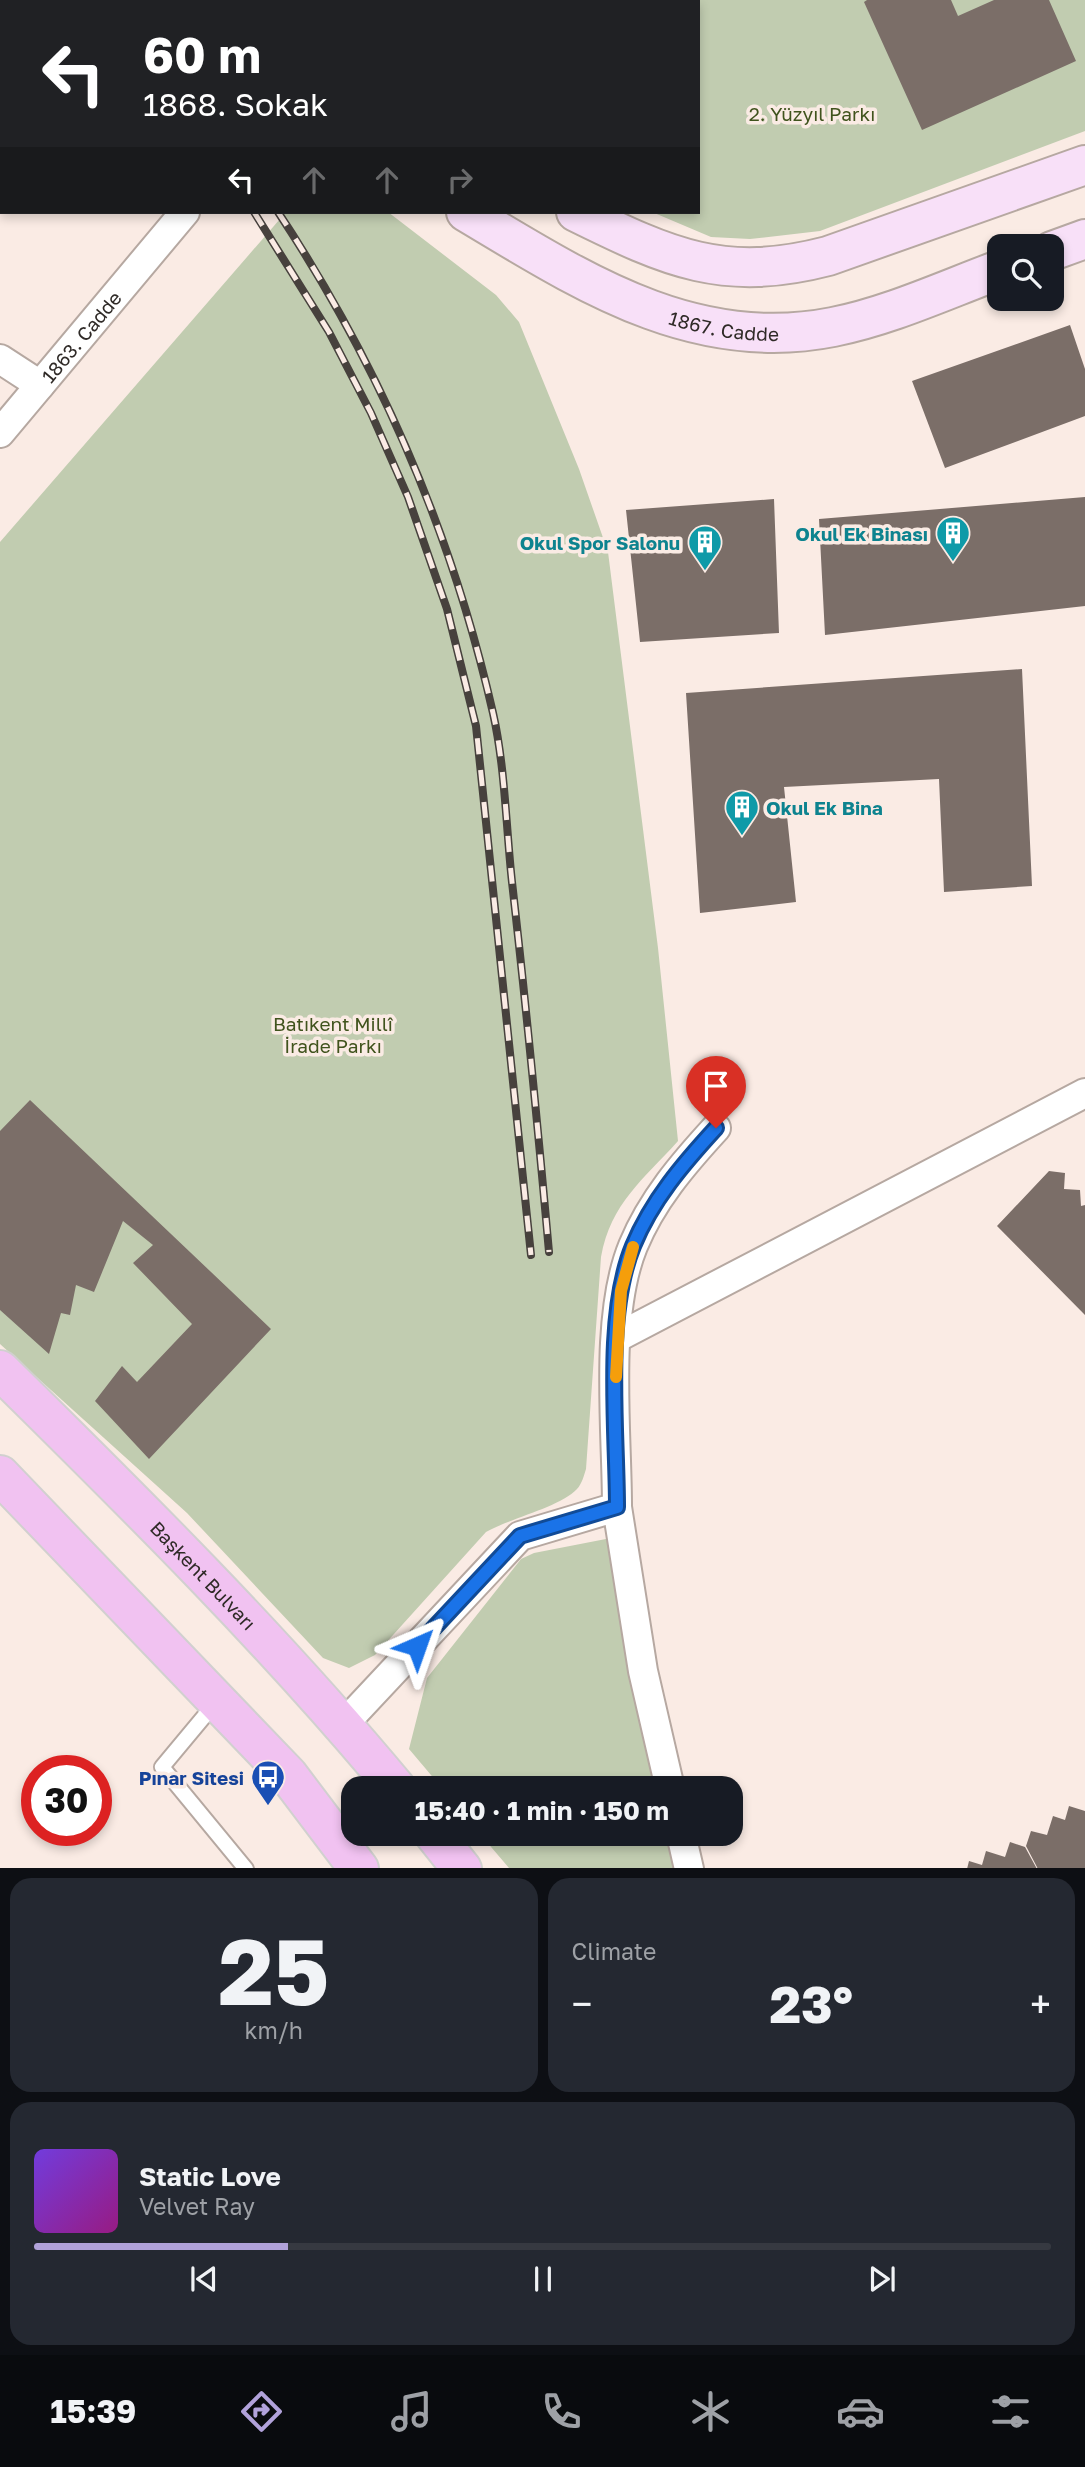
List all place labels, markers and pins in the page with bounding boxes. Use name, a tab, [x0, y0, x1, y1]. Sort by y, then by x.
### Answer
building icon: Okul Ek Binası	[934, 514, 972, 563]
place label: Okul Ek Binası	[795, 522, 928, 545]
building icon: Okul Spor Salonu	[686, 523, 724, 572]
place label: Okul Spor Salonu	[520, 531, 680, 554]
building icon: Okul Ek Bina	[723, 788, 761, 837]
place label: Okul Ek Bina	[766, 796, 883, 819]
pin	[686, 1056, 746, 1128]
bus stop icon: Pınar Sitesi	[249, 1758, 287, 1807]
place label: Pınar Sitesi	[139, 1766, 244, 1789]

